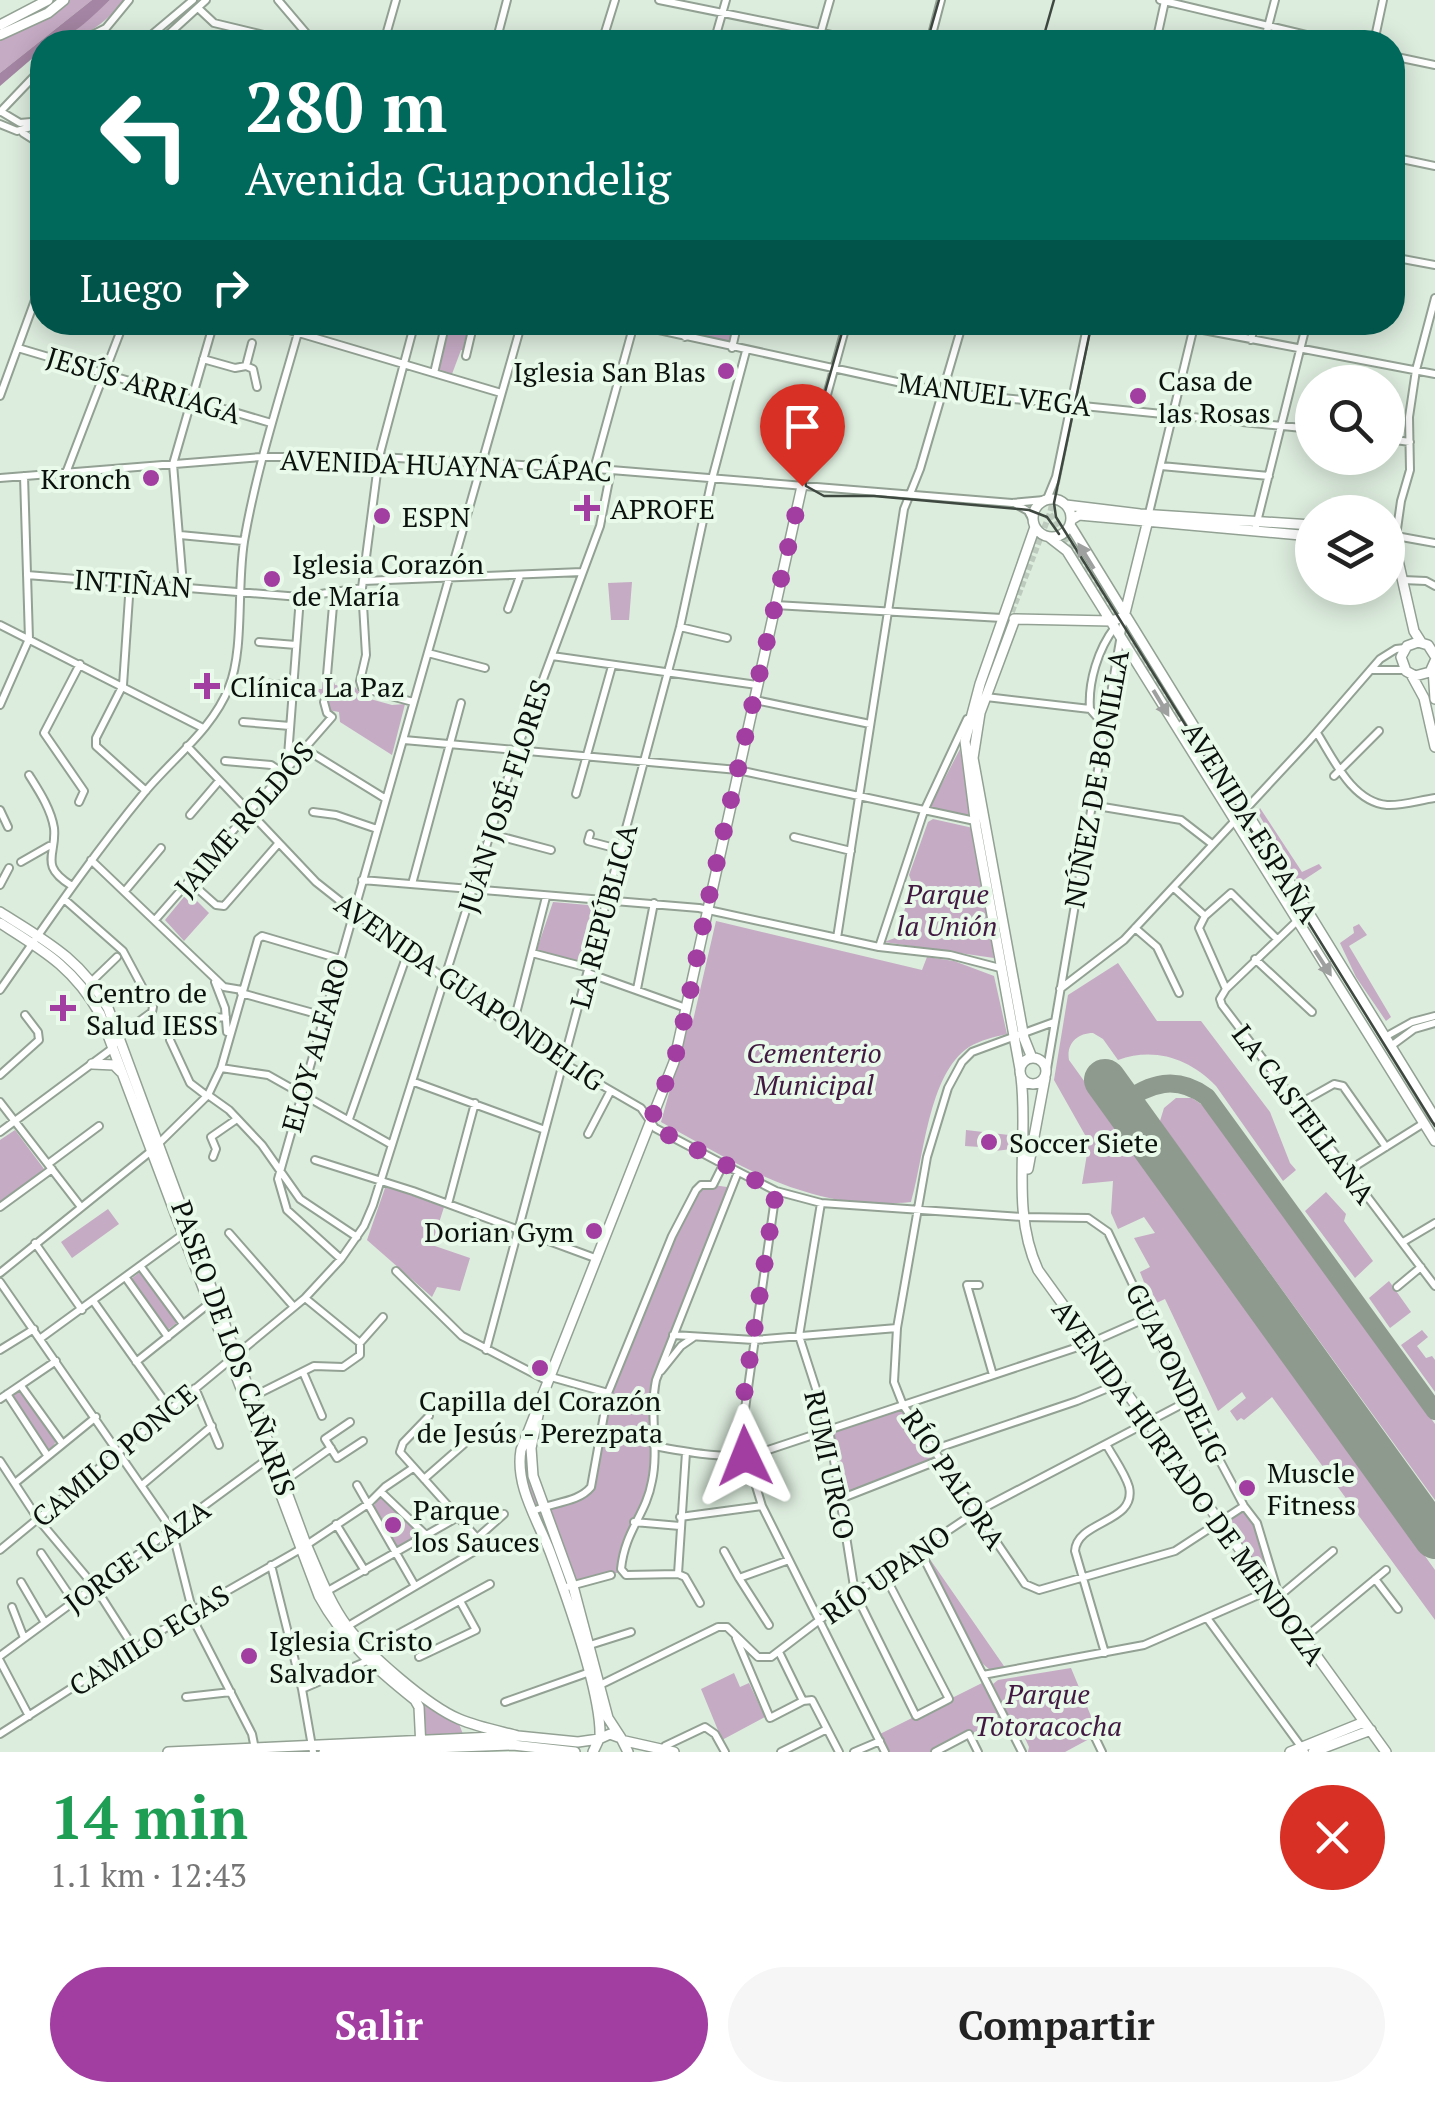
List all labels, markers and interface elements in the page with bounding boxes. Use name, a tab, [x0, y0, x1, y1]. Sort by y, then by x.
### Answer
text: 280 m	[245, 59, 447, 152]
icon: left	[80, 70, 210, 200]
text: Avenida Guapondelig	[245, 148, 671, 208]
icon: right	[203, 260, 258, 315]
text: Luego	[80, 263, 183, 313]
street label: JESÚS ARRIAGA	[42, 338, 247, 432]
place label: Iglesia San Blas	[513, 353, 706, 390]
marker: Iglesia San Blas	[715, 360, 737, 382]
place label: Casa de las Rosas	[1158, 362, 1271, 431]
street label: MANUEL VEGA	[896, 364, 1094, 424]
map controls	[1295, 365, 1405, 605]
button: search	[1295, 365, 1405, 475]
pin	[760, 384, 845, 487]
marker: Casa de las Rosas	[1127, 385, 1149, 407]
icon: arrive	[775, 399, 830, 454]
street label: AVENIDA HUAYNA CÁPAC	[279, 441, 613, 489]
place label: Kronch	[41, 460, 131, 497]
marker: Kronch	[140, 467, 162, 489]
place label: APROFE	[610, 490, 715, 527]
marker: APROFE	[574, 495, 600, 521]
button: layers	[1295, 495, 1405, 605]
place label: ESPN	[402, 498, 471, 535]
marker: ESPN	[371, 505, 393, 527]
one-way arrow	[1078, 542, 1096, 570]
place label: Iglesia Corazón de María	[292, 545, 484, 614]
street label: INTIÑAN	[73, 560, 193, 606]
marker: Iglesia Corazón de María	[261, 568, 283, 590]
street label: NÚÑEZ DE BONILLA	[1055, 646, 1137, 911]
place label: Clínica La Paz	[230, 668, 405, 705]
marker: Clínica La Paz	[194, 673, 220, 699]
street label: JUAN JOSÉ FLORES	[449, 675, 559, 917]
one-way arrow	[1152, 689, 1169, 717]
street label: AVENIDA ESPAÑA	[1174, 714, 1328, 930]
street label: JAIME ROLDÓS	[166, 733, 322, 905]
street label: LA REPÚBLICA	[561, 819, 646, 1012]
park label: Parque la Unión	[896, 875, 998, 944]
street label: AVENIDA GUAPONDELIG	[328, 885, 612, 1099]
one-way arrow	[1314, 950, 1332, 977]
street label: ELOY ALFARO	[272, 954, 358, 1136]
place label: Centro de Salud IESS	[86, 974, 218, 1043]
marker: Centro de Salud IESS	[50, 995, 76, 1021]
street label: LA CASTELLANA	[1224, 1017, 1384, 1212]
park label: Cementerio Municipal	[746, 1034, 882, 1103]
place label: Soccer Siete	[1009, 1124, 1158, 1161]
marker: Soccer Siete	[978, 1131, 1000, 1153]
street label: PASEO DE LOS CAÑARIS	[163, 1195, 305, 1501]
place label: Dorian Gym	[424, 1213, 574, 1250]
marker: Dorian Gym	[583, 1220, 605, 1242]
street label: GUAPONDELIG	[1118, 1277, 1236, 1469]
street label: AVENIDA HURTADO DE MENDOZA	[1044, 1292, 1335, 1673]
marker: Capilla del Corazón de Jesús - Perezpata	[529, 1357, 551, 1379]
street label: CAMILO PONCE	[24, 1375, 204, 1535]
place label: Capilla del Corazón de Jesús - Perezpata	[417, 1382, 663, 1451]
street label: RUMI URCO	[796, 1387, 864, 1543]
street label: RÍO PALORA	[894, 1402, 1015, 1557]
position arrow	[693, 1404, 797, 1508]
place label: Muscle Fitness	[1267, 1454, 1356, 1523]
marker: Muscle Fitness	[1236, 1477, 1258, 1499]
street label: JORGE ICAZA	[57, 1490, 218, 1621]
place label: Parque los Sauces	[413, 1491, 540, 1560]
marker: Parque los Sauces	[382, 1514, 404, 1536]
street label: RÍO UPANO	[814, 1516, 958, 1632]
street label: CAMILO EGAS	[62, 1576, 236, 1704]
place label: Iglesia Cristo Salvador	[269, 1622, 433, 1691]
marker: Iglesia Cristo Salvador	[238, 1645, 260, 1667]
park label: Parque Totoracocha	[974, 1675, 1122, 1744]
text: 14 min	[50, 1777, 248, 1856]
button: close	[1280, 1785, 1385, 1890]
text: 1.1 km · 12:43	[50, 1854, 247, 1896]
button: Salir	[50, 1967, 708, 2082]
button: Compartir	[728, 1967, 1385, 2082]

